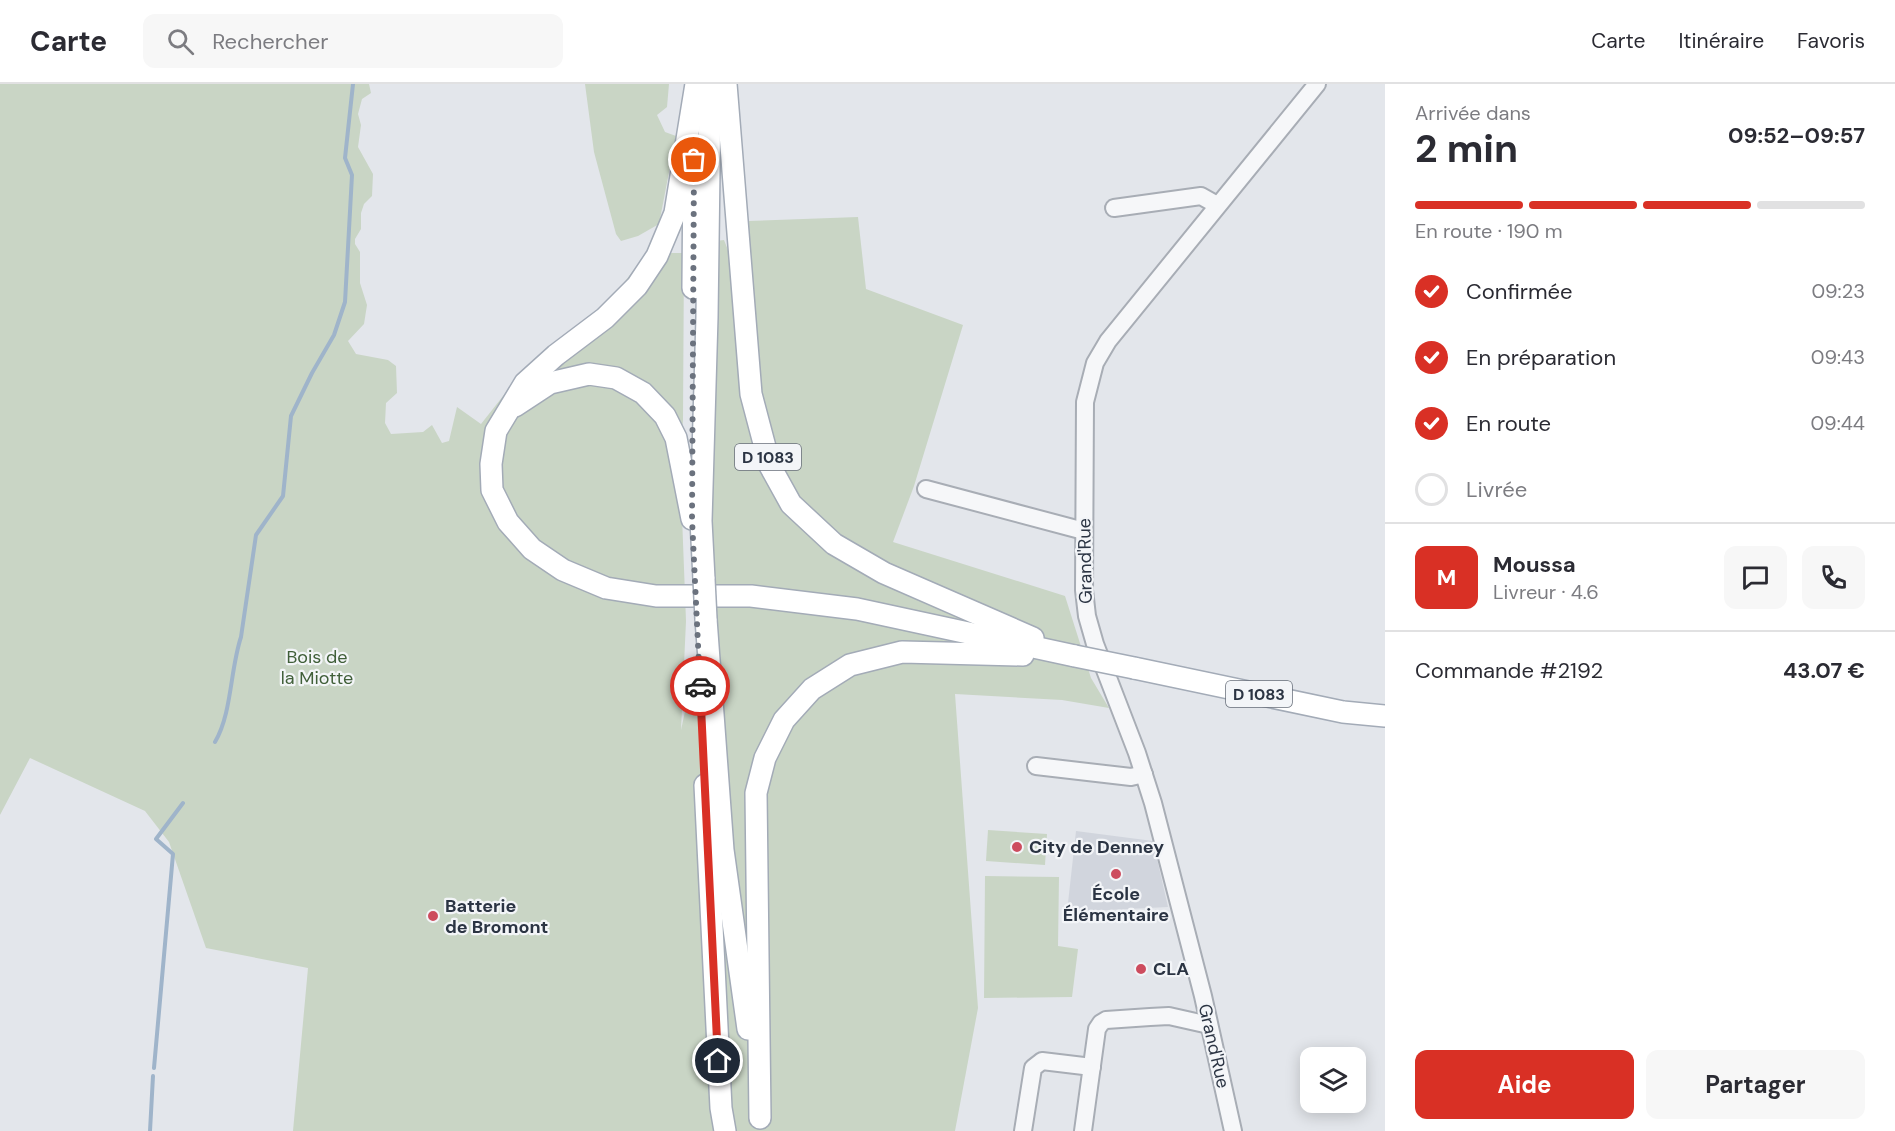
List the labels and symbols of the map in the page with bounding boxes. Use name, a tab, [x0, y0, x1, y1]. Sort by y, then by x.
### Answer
pin	[668, 134, 719, 185]
road number: D 1083	[735, 444, 801, 470]
street label: Grand'Rue	[1072, 518, 1098, 604]
park label: Bois de la Miotte	[281, 645, 353, 690]
courier	[670, 656, 730, 716]
road number: D 1083	[1226, 681, 1292, 707]
place label: City de Denney	[1029, 835, 1164, 859]
marker: City de Denney	[1010, 840, 1024, 854]
marker: École Élémentaire	[1109, 867, 1123, 881]
place label: École Élémentaire	[1063, 882, 1169, 927]
place label: Batterie de Bromont	[445, 894, 548, 939]
marker: Batterie de Bromont	[426, 909, 440, 923]
place label: CLA	[1153, 957, 1189, 981]
marker: CLA	[1134, 962, 1148, 976]
street label: Grand'Rue	[1193, 1001, 1235, 1091]
pin	[692, 1035, 743, 1086]

